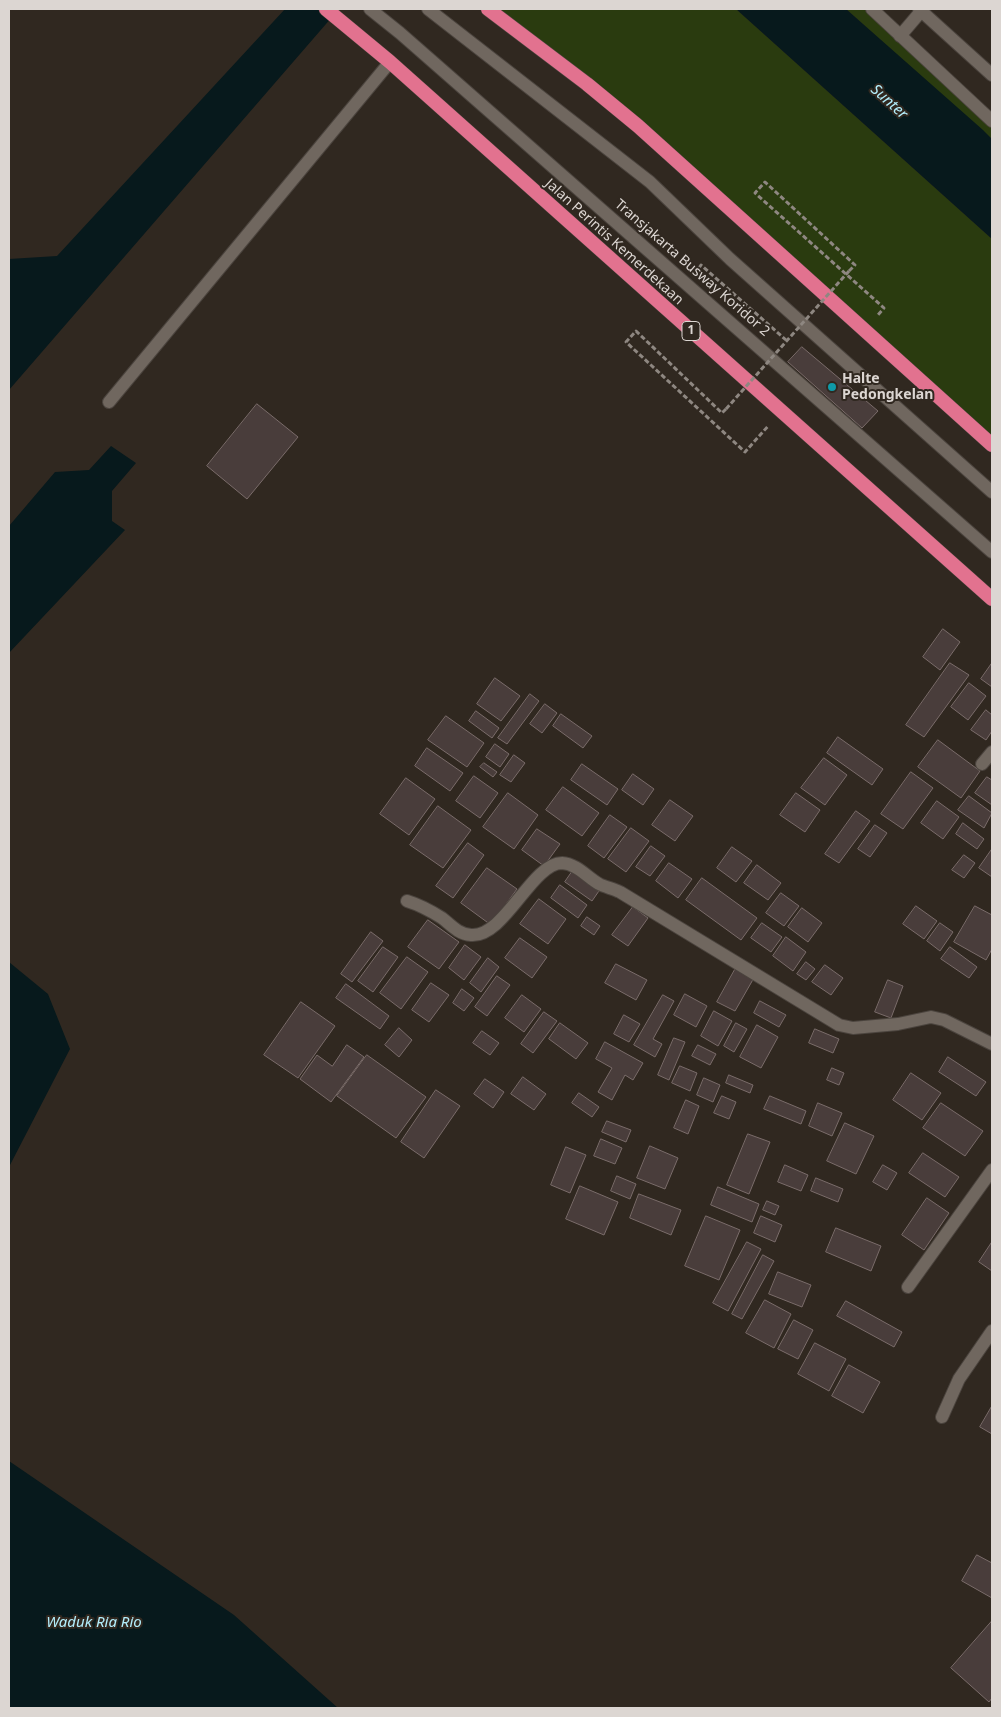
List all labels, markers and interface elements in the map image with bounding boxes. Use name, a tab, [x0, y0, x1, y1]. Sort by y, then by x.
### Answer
water label: Sunter	[867, 81, 911, 123]
street label: Jalan Perintis Kemerdekaan	[541, 175, 687, 309]
street label: Transjakarta Busway Koridor 2	[611, 196, 773, 340]
road number: 1	[682, 322, 700, 341]
place label: Halte Pedongkelan	[842, 371, 933, 404]
marker: Halte Pedongkelan	[826, 381, 838, 393]
water label: Waduk Ria Rio	[46, 1614, 142, 1632]

